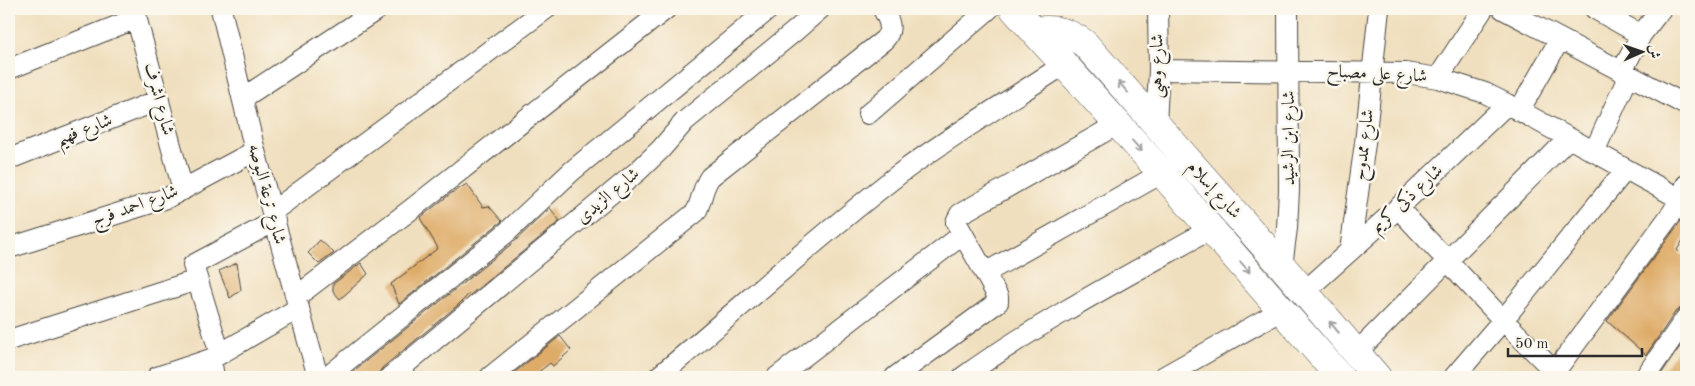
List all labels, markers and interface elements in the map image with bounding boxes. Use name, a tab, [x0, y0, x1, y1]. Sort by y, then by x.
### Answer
north arrow	[1618, 28, 1668, 78]
street label: شارع وهبى	[1147, 33, 1172, 99]
text: ش	[1647, 44, 1661, 59]
street label: شارع اشرف	[136, 61, 177, 138]
street label: شارع على مصباح	[1326, 62, 1428, 92]
one-way arrow	[1117, 80, 1128, 93]
street label: شارع ابن الرشيد	[1280, 91, 1303, 185]
street label: شارع ممدوح	[1351, 108, 1383, 183]
street label: شارع فهيم	[53, 111, 117, 156]
one-way arrow	[1132, 139, 1143, 152]
street label: شارع ترعة البوصه	[240, 142, 289, 247]
street label: شارع إسلام	[1179, 158, 1244, 226]
street label: شارع ذكى كريم	[1365, 158, 1450, 241]
street label: شارع الزيدى	[573, 165, 646, 231]
street label: شارع احمد فرج	[90, 182, 183, 236]
one-way arrow	[1239, 261, 1251, 274]
one-way arrow	[1329, 321, 1340, 334]
scale bar	[1508, 326, 1641, 358]
text: 50 m	[1515, 337, 1549, 352]

